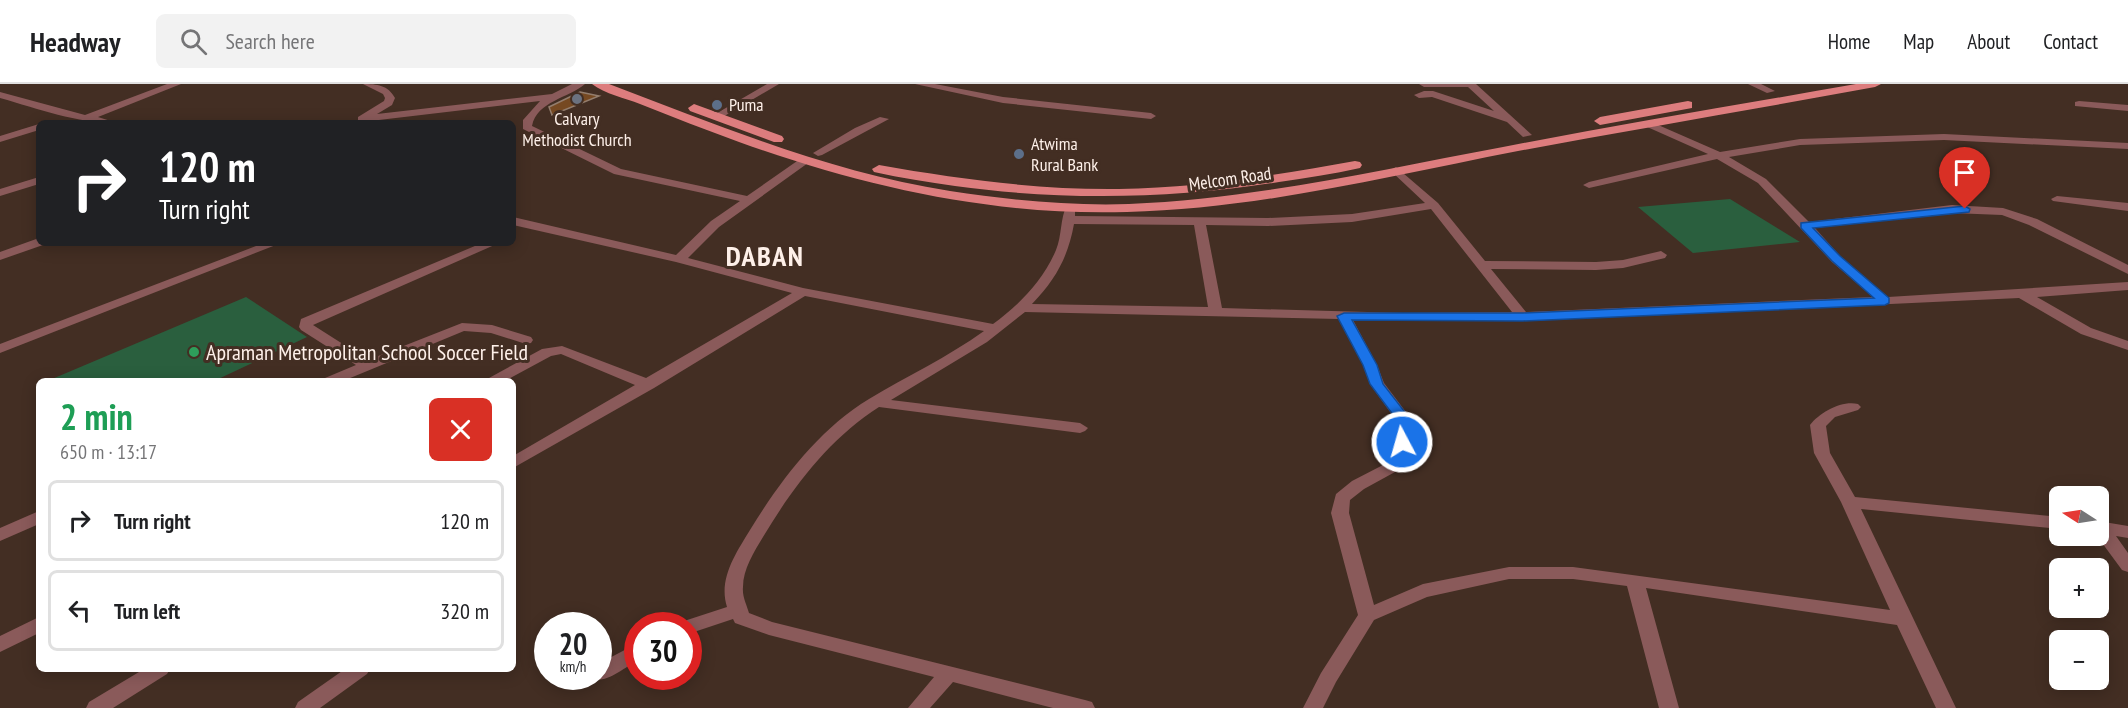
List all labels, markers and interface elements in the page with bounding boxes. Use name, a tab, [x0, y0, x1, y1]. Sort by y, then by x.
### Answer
search box	[156, 14, 576, 68]
text: Headway	[30, 23, 120, 60]
icon: search	[177, 25, 210, 58]
text: Search here	[225, 27, 315, 55]
text: Home	[1828, 28, 1870, 55]
text: Map	[1903, 28, 1934, 55]
text: About	[1967, 28, 2010, 55]
text: Contact	[2043, 28, 2098, 55]
marker: Calvary Methodist Church	[570, 92, 584, 106]
place label: Puma	[729, 93, 763, 116]
marker: Puma	[710, 98, 724, 112]
place label: Calvary Methodist Church	[522, 107, 632, 151]
place label: Atwima Rural Bank	[1031, 132, 1098, 176]
text: 120 m	[159, 139, 256, 194]
icon: right	[60, 144, 138, 222]
marker: Atwima Rural Bank	[1012, 147, 1026, 161]
pin	[1939, 147, 1990, 209]
icon: arrive	[1948, 156, 1981, 189]
street label: Melcom Road	[1187, 161, 1273, 196]
text: Turn right	[159, 192, 250, 226]
district label: DABAN	[726, 237, 804, 274]
place label: Apraman Metropolitan School Soccer Field	[206, 338, 528, 366]
marker: Apraman Metropolitan School Soccer Field	[187, 345, 201, 359]
text: 2 min	[60, 393, 133, 440]
button: close	[429, 398, 492, 461]
position arrow	[1370, 410, 1434, 474]
text: 650 m · 13:17	[60, 439, 157, 465]
north arrow	[2049, 486, 2109, 546]
map controls	[2049, 486, 2109, 690]
icon: right	[63, 504, 96, 537]
text: Turn right	[114, 507, 191, 535]
text: 120 m	[440, 507, 489, 535]
button: +	[2049, 558, 2109, 618]
icon: left	[63, 594, 96, 627]
text: Turn left	[114, 597, 180, 625]
text: 320 m	[440, 597, 489, 625]
speed limit sign: 30	[624, 612, 702, 690]
text: 20	[559, 624, 587, 663]
button: −	[2049, 630, 2109, 690]
text: km/h	[560, 657, 586, 676]

